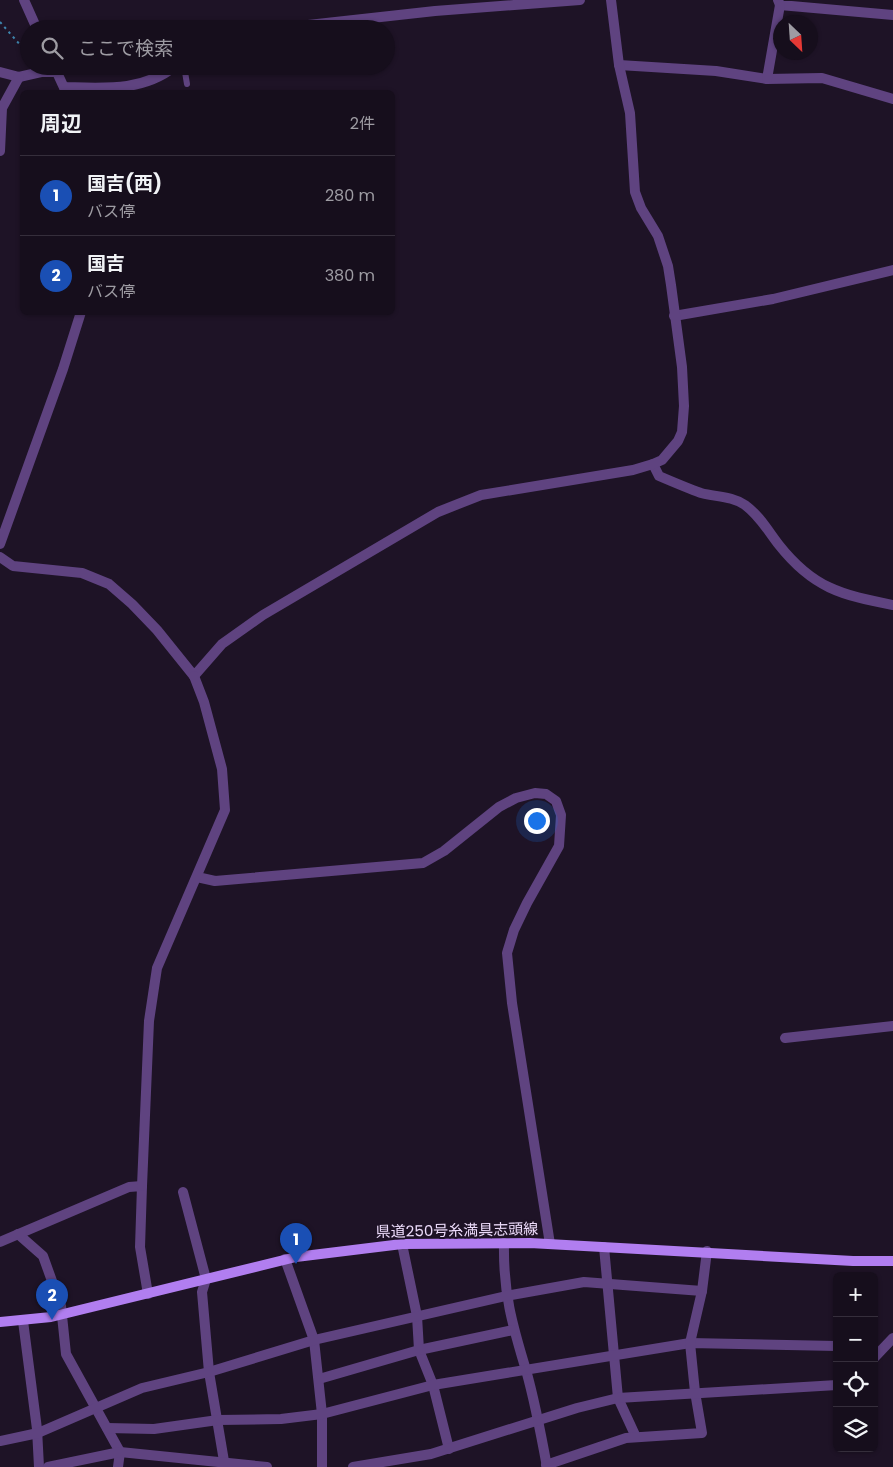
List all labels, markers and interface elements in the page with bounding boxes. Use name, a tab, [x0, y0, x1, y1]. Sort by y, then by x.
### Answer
north arrow	[773, 15, 818, 60]
search box	[20, 20, 395, 75]
icon: search	[38, 34, 66, 62]
text: ここで検索	[78, 35, 173, 62]
text: 周辺	[40, 109, 82, 138]
text: 2件	[350, 112, 375, 135]
text: 国吉(西)	[87, 170, 162, 197]
text: 1	[53, 184, 59, 207]
text: 280 m	[325, 184, 375, 207]
text: バス停	[87, 200, 135, 223]
text: 国吉	[87, 250, 125, 277]
text: 2	[51, 264, 61, 287]
text: 380 m	[325, 264, 375, 287]
text: バス停	[87, 280, 135, 303]
your location	[524, 808, 550, 834]
street label: 県道250号糸満具志頭線	[376, 1218, 538, 1242]
pin: 1	[280, 1223, 312, 1264]
map controls	[833, 1272, 878, 1452]
button: +	[833, 1272, 878, 1317]
pin: 2	[36, 1279, 68, 1320]
button: −	[833, 1317, 878, 1362]
button: locate	[833, 1362, 878, 1407]
button: layers	[833, 1407, 878, 1452]

